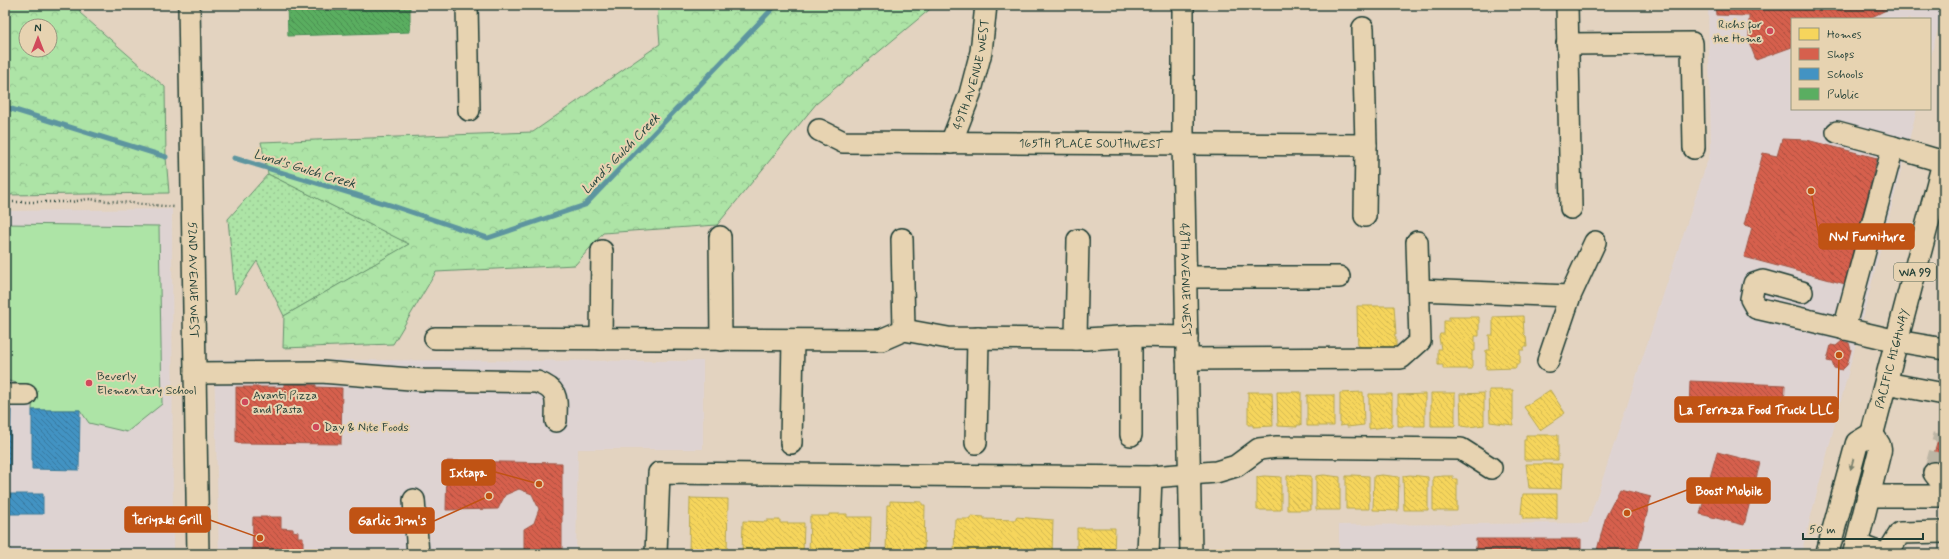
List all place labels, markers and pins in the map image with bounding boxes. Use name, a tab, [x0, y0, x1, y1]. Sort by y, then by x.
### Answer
place label: Richs for the Home	[1713, 17, 1762, 47]
marker: Richs for the Home	[1765, 26, 1775, 36]
callout: NW Furniture	[1819, 224, 1914, 249]
place label: Beverly Elementary School	[97, 369, 197, 399]
marker: Beverly Elementary School	[84, 378, 94, 388]
place label: Avanti Pizza and Pasta	[253, 388, 317, 418]
marker: Avanti Pizza and Pasta	[240, 397, 250, 407]
callout: La Terraza Food Truck LLC	[1675, 397, 1838, 422]
place label: Day & Nite Foods	[324, 420, 409, 436]
marker: Day & Nite Foods	[311, 422, 321, 432]
callout: Ixtapa	[442, 460, 495, 485]
callout: Boost Mobile	[1687, 478, 1770, 503]
callout: Teriyaki Grill	[125, 507, 210, 532]
callout: Garlic Jim's	[350, 508, 434, 533]

